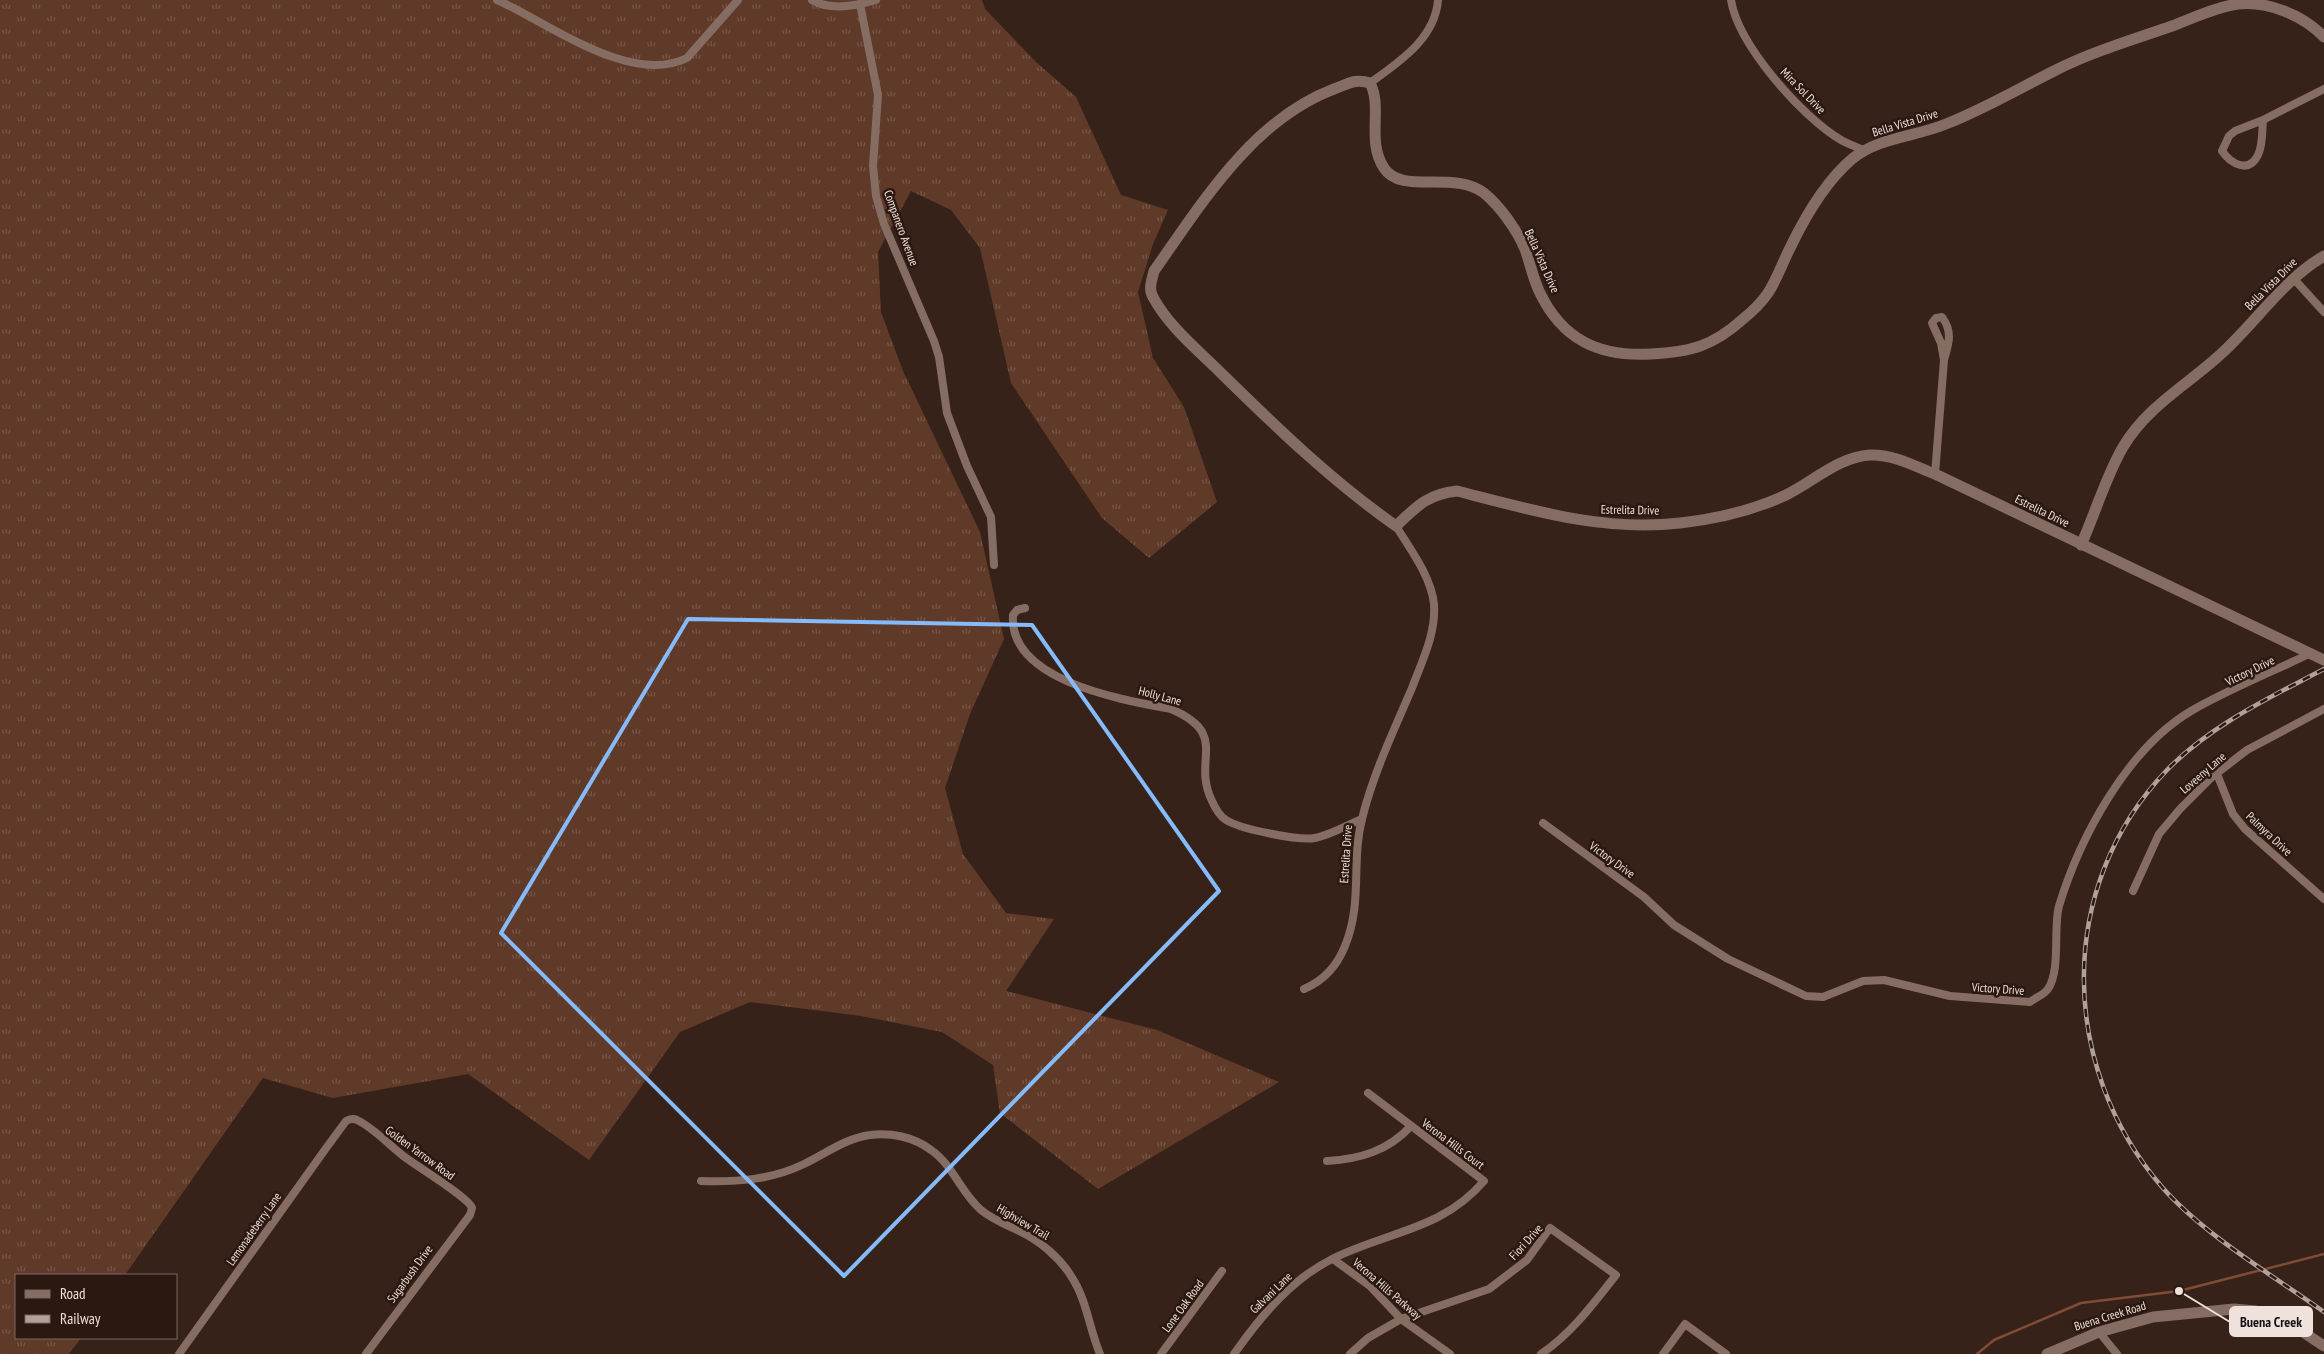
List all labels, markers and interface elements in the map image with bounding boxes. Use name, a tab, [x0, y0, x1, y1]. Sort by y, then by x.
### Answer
street label: Mira Sol Drive	[1778, 64, 1829, 117]
street label: Bella Vista Drive	[1870, 105, 1940, 140]
street label: Companero Avenue	[881, 188, 922, 268]
street label: Bella Vista Drive	[1522, 227, 1563, 295]
street label: Bella Vista Drive	[2241, 254, 2300, 313]
street label: Estrelita Drive	[2013, 491, 2072, 530]
street label: Estrelita Drive	[1601, 501, 1659, 518]
street label: Victory Drive	[2222, 652, 2277, 689]
street label: Holly Lane	[1137, 683, 1183, 708]
street label: Loveeny Lane	[2177, 749, 2229, 797]
street label: Palmyra Drive	[2243, 809, 2295, 859]
street label: Estrelita Drive	[1336, 824, 1355, 884]
street label: Victory Drive	[1586, 837, 1638, 881]
street label: Victory Drive	[1970, 979, 2025, 998]
street label: Verona Hills Court	[1418, 1115, 1488, 1172]
street label: Golden Yarrow Road	[382, 1122, 458, 1183]
street label: Lemonadeberry Lane	[223, 1189, 284, 1268]
street label: Highview Trail	[994, 1200, 1053, 1243]
street label: Fiori Drive	[1506, 1221, 1546, 1263]
street label: Sugarbush Drive	[384, 1242, 436, 1306]
street label: Verona Hills Parkway	[1349, 1254, 1425, 1323]
street label: Galvani Lane	[1246, 1269, 1295, 1317]
legend	[15, 1274, 178, 1339]
street label: Lone Oak Road	[1159, 1277, 1207, 1335]
text: Road	[60, 1284, 86, 1303]
street label: Buena Creek Road	[2072, 1297, 2148, 1334]
callout: Buena Creek	[2230, 1307, 2312, 1336]
text: Railway	[60, 1309, 101, 1328]
text: Buena Creek	[2240, 1313, 2302, 1331]

